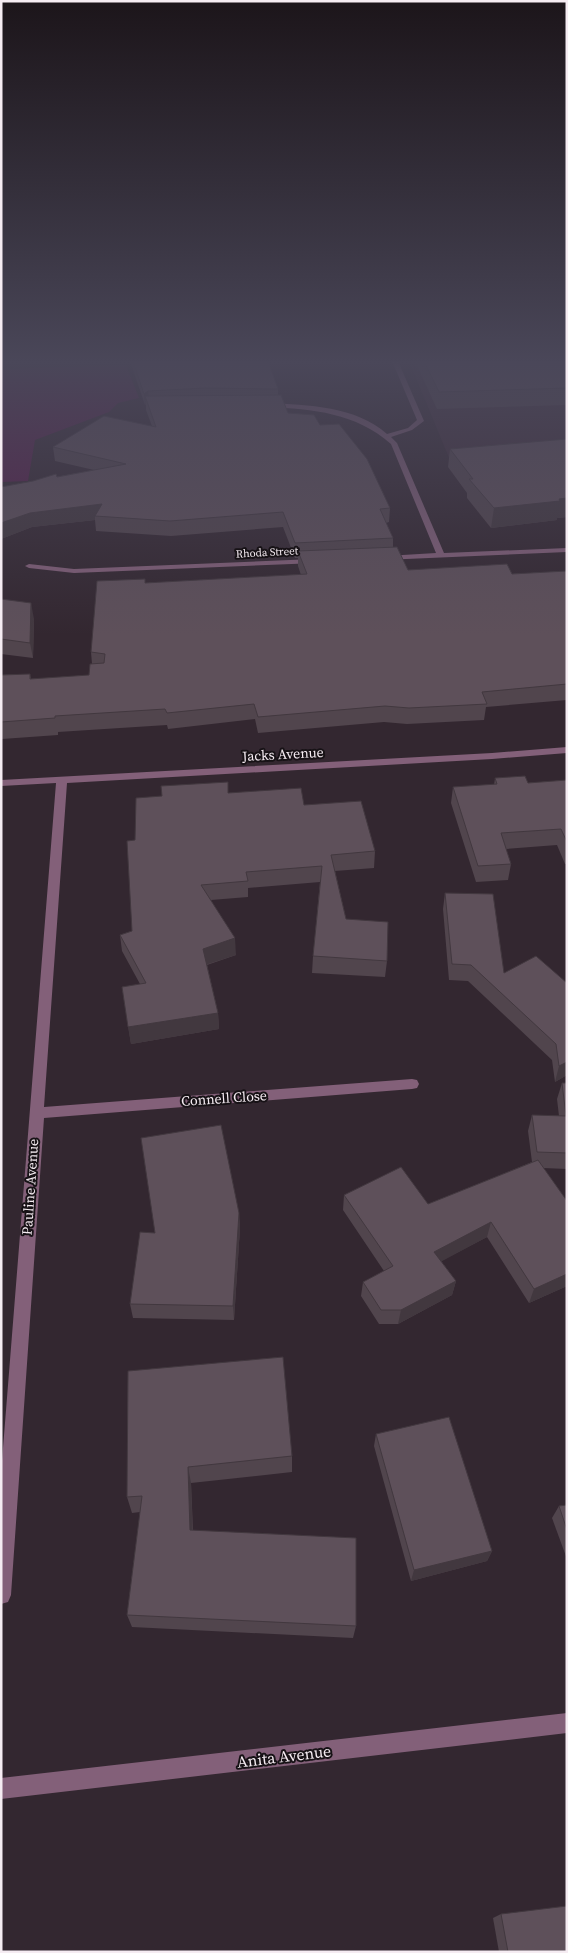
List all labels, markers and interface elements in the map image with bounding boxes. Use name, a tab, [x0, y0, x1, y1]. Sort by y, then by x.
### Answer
street label: Rhoda Street	[235, 543, 299, 562]
street label: Jacks Avenue	[241, 742, 324, 766]
street label: Connell Close	[180, 1085, 268, 1111]
street label: Pauline Avenue	[17, 1138, 43, 1236]
street label: Anita Avenue	[236, 1739, 332, 1773]

